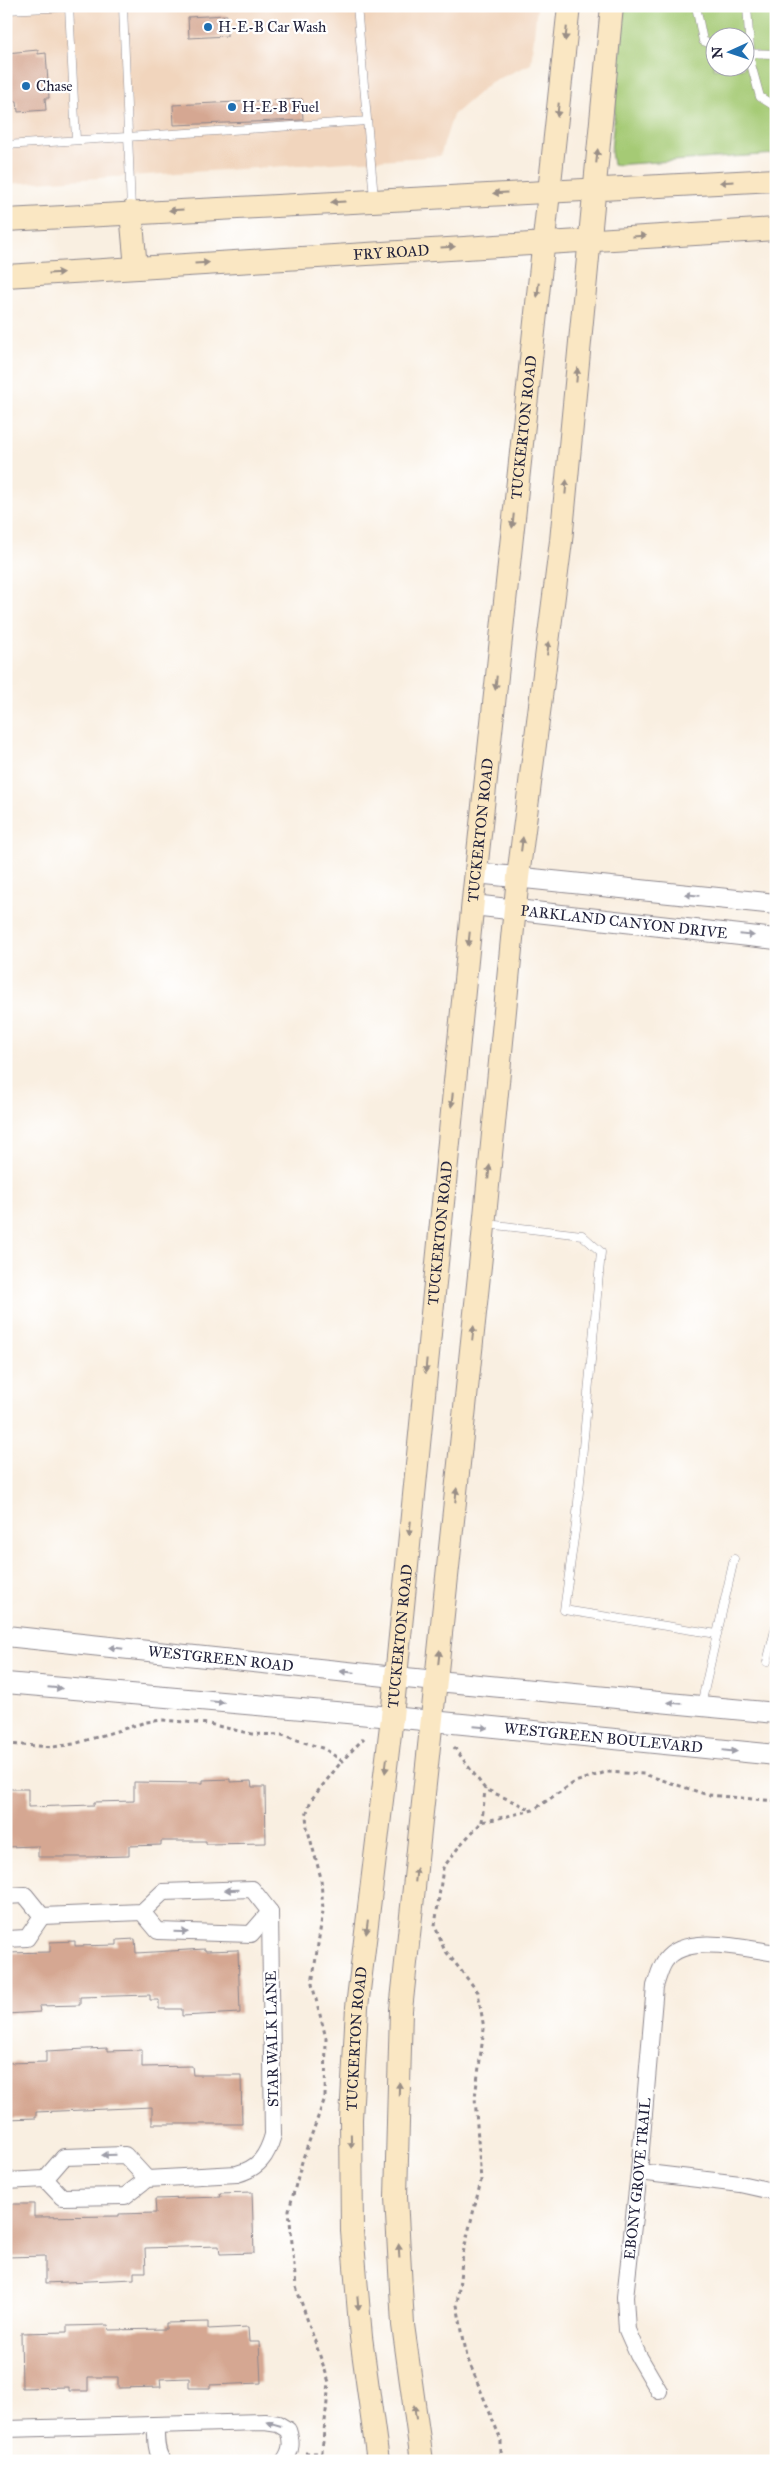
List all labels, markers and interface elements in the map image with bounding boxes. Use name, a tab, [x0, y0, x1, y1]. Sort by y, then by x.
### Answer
place label: H-E-B Car Wash	[218, 18, 327, 36]
marker: H-E-B Car Wash	[202, 21, 214, 33]
one-way arrow	[562, 26, 570, 42]
north arrow	[704, 28, 754, 78]
text: N	[709, 46, 726, 59]
place label: Chase	[36, 77, 73, 95]
marker: Chase	[20, 80, 32, 92]
place label: H-E-B Fuel	[242, 98, 320, 116]
marker: H-E-B Fuel	[226, 101, 238, 113]
one-way arrow	[554, 102, 562, 118]
one-way arrow	[593, 147, 601, 163]
one-way arrow	[719, 179, 735, 187]
one-way arrow	[492, 190, 508, 198]
one-way arrow	[330, 198, 346, 206]
one-way arrow	[168, 206, 184, 214]
one-way arrow	[631, 232, 647, 240]
street label: FRY ROAD	[353, 241, 430, 264]
one-way arrow	[441, 243, 457, 251]
one-way arrow	[194, 259, 210, 267]
one-way arrow	[49, 268, 65, 276]
one-way arrow	[533, 282, 541, 298]
street label: TUCKERTON ROAD	[507, 354, 540, 501]
one-way arrow	[573, 367, 581, 383]
one-way arrow	[563, 479, 571, 495]
one-way arrow	[509, 513, 517, 529]
one-way arrow	[544, 640, 552, 656]
one-way arrow	[492, 675, 500, 691]
street label: TUCKERTON ROAD	[464, 757, 497, 903]
one-way arrow	[518, 836, 526, 852]
one-way arrow	[684, 891, 700, 899]
street label: PARKLAND CANYON DRIVE	[520, 901, 729, 943]
one-way arrow	[465, 931, 473, 947]
one-way arrow	[739, 932, 755, 940]
one-way arrow	[448, 1092, 456, 1108]
street label: TUCKERTON ROAD	[424, 1160, 456, 1306]
one-way arrow	[485, 1164, 493, 1180]
one-way arrow	[469, 1325, 477, 1341]
one-way arrow	[422, 1359, 430, 1375]
one-way arrow	[452, 1487, 460, 1503]
one-way arrow	[406, 1521, 414, 1537]
street label: TUCKERTON ROAD	[384, 1563, 416, 1709]
street label: WESTGREEN ROAD	[147, 1642, 295, 1675]
one-way arrow	[107, 1644, 123, 1652]
one-way arrow	[435, 1648, 443, 1664]
one-way arrow	[339, 1668, 355, 1676]
one-way arrow	[47, 1684, 63, 1692]
one-way arrow	[209, 1698, 225, 1706]
one-way arrow	[667, 1699, 683, 1707]
street label: WESTGREEN BOULEVARD	[503, 1719, 704, 1757]
one-way arrow	[473, 1723, 489, 1731]
one-way arrow	[722, 1747, 738, 1755]
one-way arrow	[382, 1758, 390, 1774]
one-way arrow	[412, 1867, 420, 1883]
one-way arrow	[224, 1886, 240, 1894]
one-way arrow	[362, 1919, 370, 1935]
one-way arrow	[173, 1928, 189, 1936]
street label: TUCKERTON ROAD	[342, 1965, 371, 2111]
street label: STAR WALK LANE	[262, 1970, 282, 2107]
one-way arrow	[395, 2080, 403, 2096]
street label: EBONY GROVE TRAIL	[620, 2097, 654, 2261]
one-way arrow	[347, 2133, 355, 2149]
one-way arrow	[101, 2152, 117, 2160]
one-way arrow	[394, 2243, 402, 2259]
one-way arrow	[354, 2296, 362, 2312]
one-way arrow	[411, 2404, 419, 2420]
one-way arrow	[266, 2420, 282, 2428]

